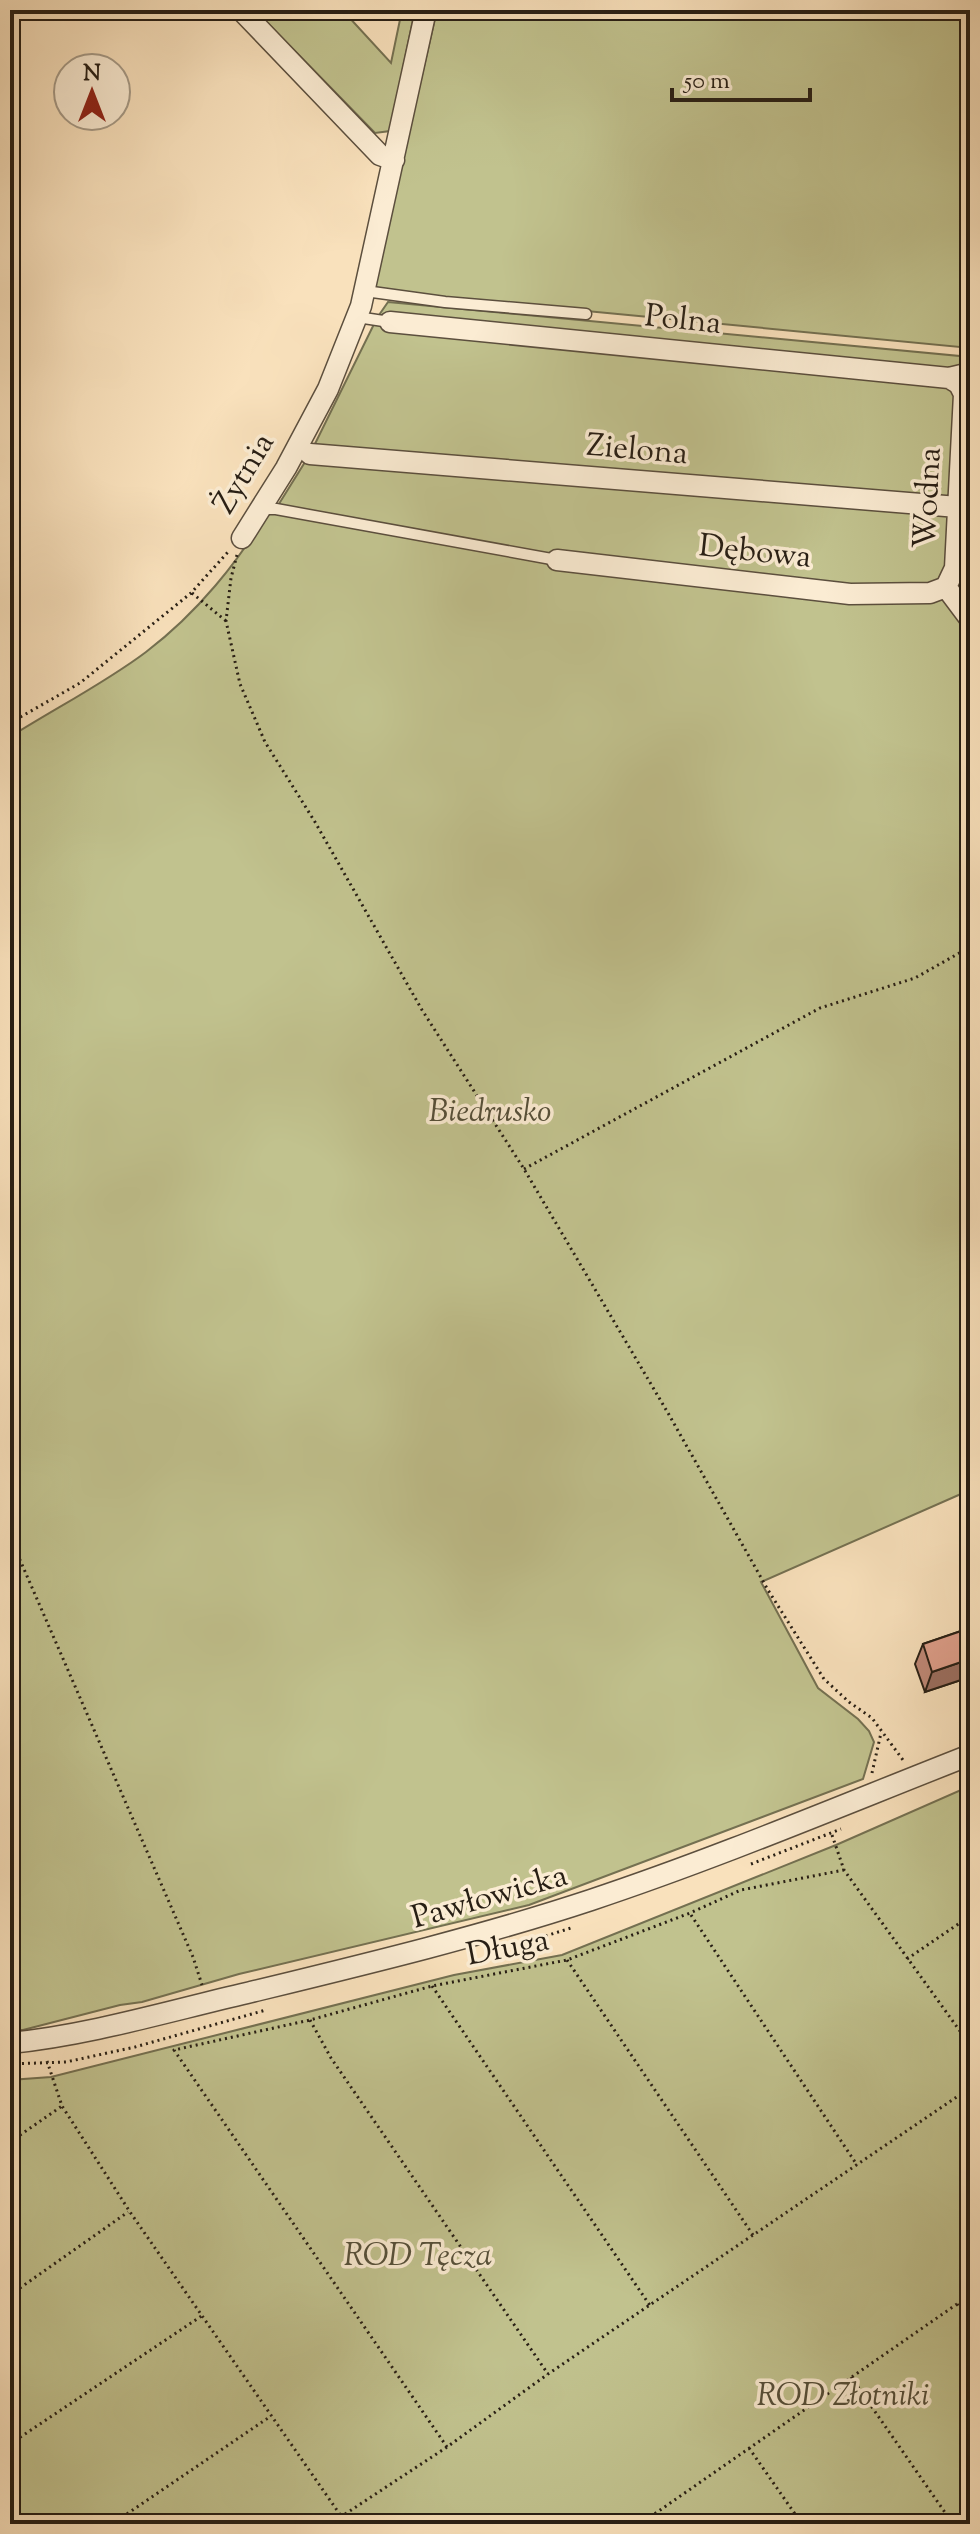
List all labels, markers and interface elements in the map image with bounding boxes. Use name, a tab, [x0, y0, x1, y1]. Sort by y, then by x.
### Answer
north arrow	[52, 52, 132, 132]
scale bar	[672, 52, 810, 102]
text: N	[83, 59, 101, 91]
text: 50 m	[682, 65, 730, 99]
street label: Polna	[643, 294, 724, 348]
street label: Zielona	[584, 424, 690, 478]
street label: Żytnia	[203, 425, 287, 523]
street label: Wodna	[903, 446, 955, 550]
street label: Dębowa	[697, 524, 814, 582]
park label: Biedrusko	[429, 1090, 551, 1136]
street label: Pawłowicka	[407, 1854, 574, 1942]
street label: Długa	[463, 1918, 553, 1980]
park label: ROD Tęcza	[344, 2234, 492, 2280]
park label: ROD Złotniki	[757, 2374, 929, 2420]

